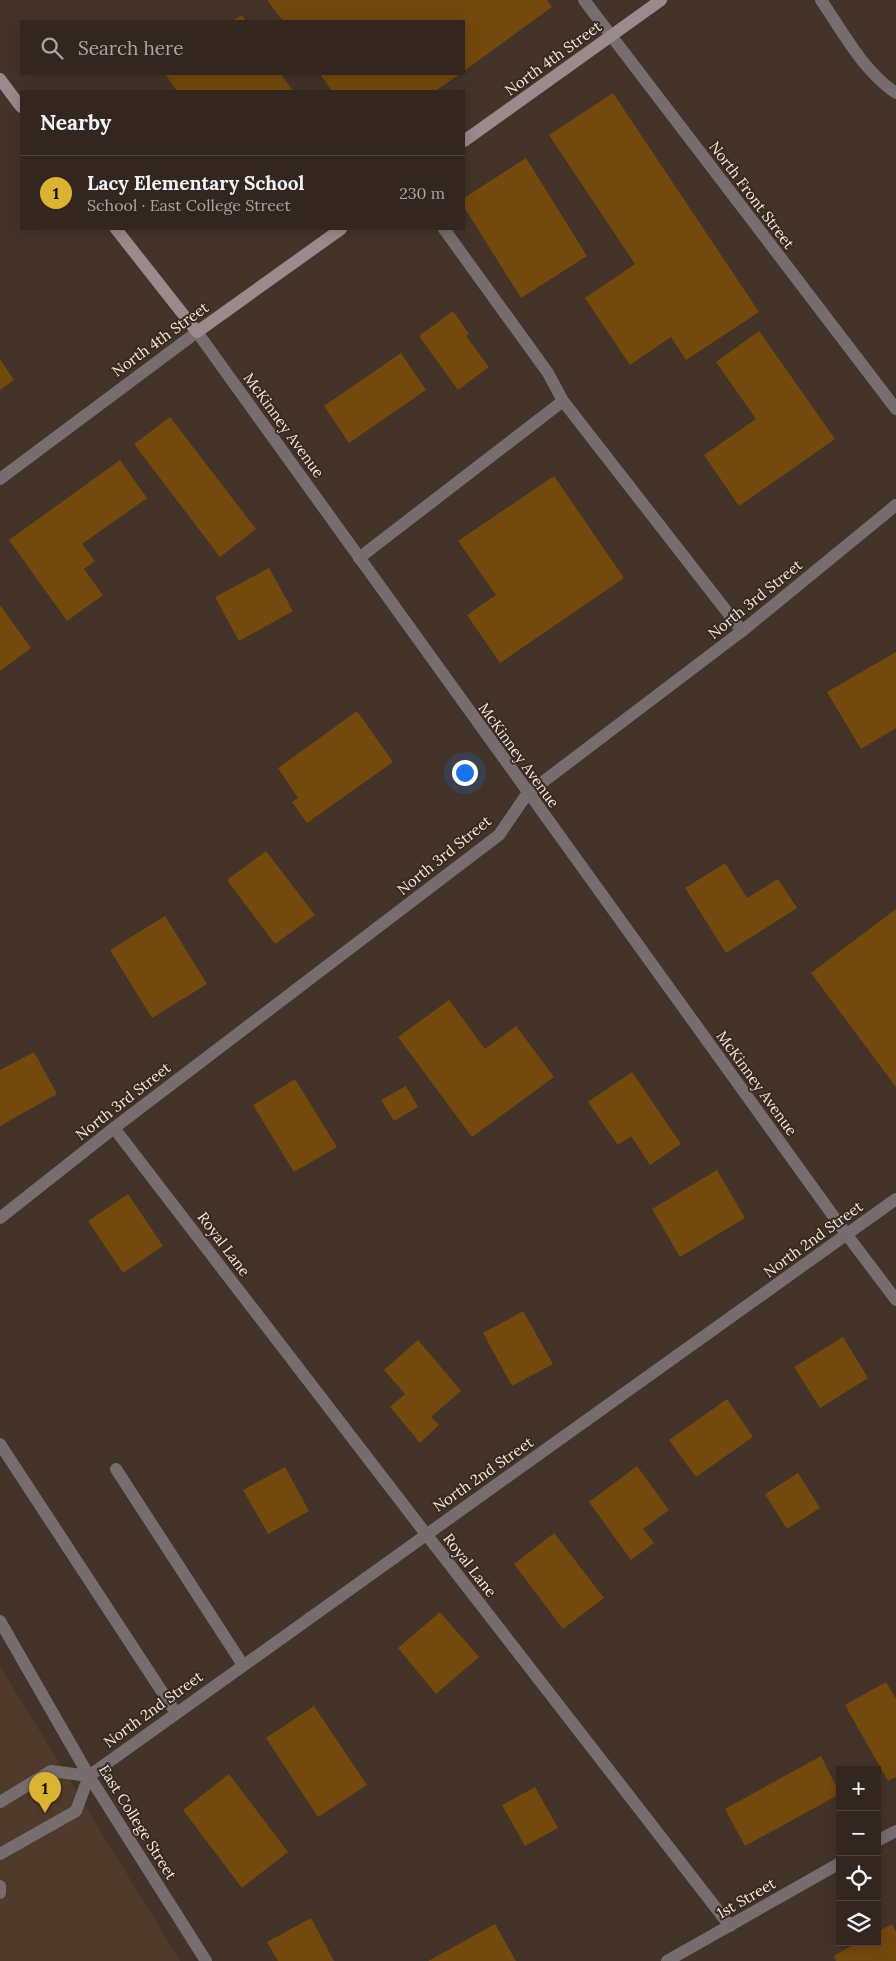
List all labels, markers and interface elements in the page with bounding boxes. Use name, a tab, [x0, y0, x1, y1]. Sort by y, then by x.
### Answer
street label: North 4th Street	[501, 16, 605, 99]
search box	[20, 20, 465, 75]
icon: search	[38, 34, 66, 62]
text: Search here	[78, 36, 184, 60]
text: Nearby	[40, 109, 111, 136]
street label: North Front Street	[705, 137, 799, 253]
text: Lacy Elementary School	[87, 171, 304, 195]
text: 1	[53, 183, 59, 203]
text: 230 m	[399, 183, 445, 203]
text: School · East College Street	[87, 195, 291, 215]
street label: North 4th Street	[108, 297, 212, 380]
street label: McKinney Avenue	[240, 369, 328, 481]
street label: North 3rd Street	[704, 555, 806, 643]
street label: McKinney Avenue	[475, 699, 563, 811]
your location	[452, 760, 478, 786]
street label: North 3rd Street	[393, 811, 495, 899]
street label: McKinney Avenue	[713, 1027, 801, 1139]
street label: North 3rd Street	[72, 1058, 175, 1144]
street label: North 2nd Street	[760, 1197, 866, 1281]
street label: Royal Lane	[194, 1208, 254, 1280]
street label: North 2nd Street	[429, 1432, 537, 1516]
street label: Royal Lane	[439, 1529, 501, 1601]
street label: North 2nd Street	[100, 1667, 206, 1751]
street label: East College Street	[95, 1761, 181, 1883]
map controls	[836, 1766, 881, 1946]
button: +	[836, 1766, 881, 1811]
pin: 1	[29, 1772, 61, 1813]
button: −	[836, 1811, 881, 1856]
button: locate	[836, 1856, 881, 1901]
street label: 1st Street	[713, 1874, 779, 1922]
button: layers	[836, 1901, 881, 1946]

